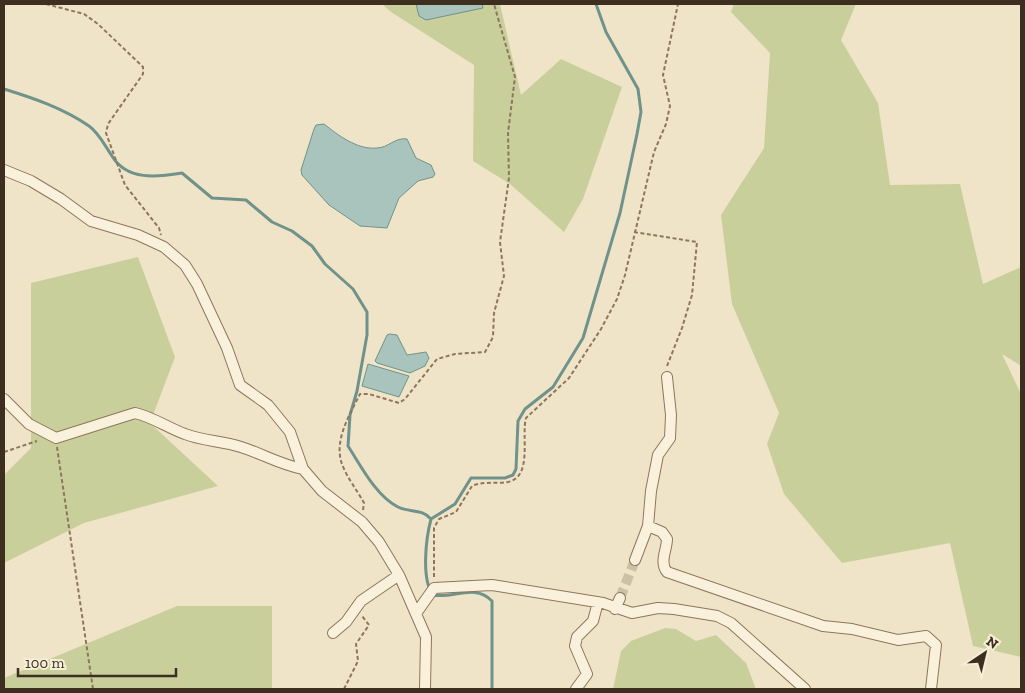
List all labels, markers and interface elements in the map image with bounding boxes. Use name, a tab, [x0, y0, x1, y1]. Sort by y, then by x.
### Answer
north arrow	[960, 628, 1010, 678]
text: N	[983, 633, 1002, 653]
scale bar	[18, 646, 175, 678]
text: 100 m	[25, 654, 64, 672]

